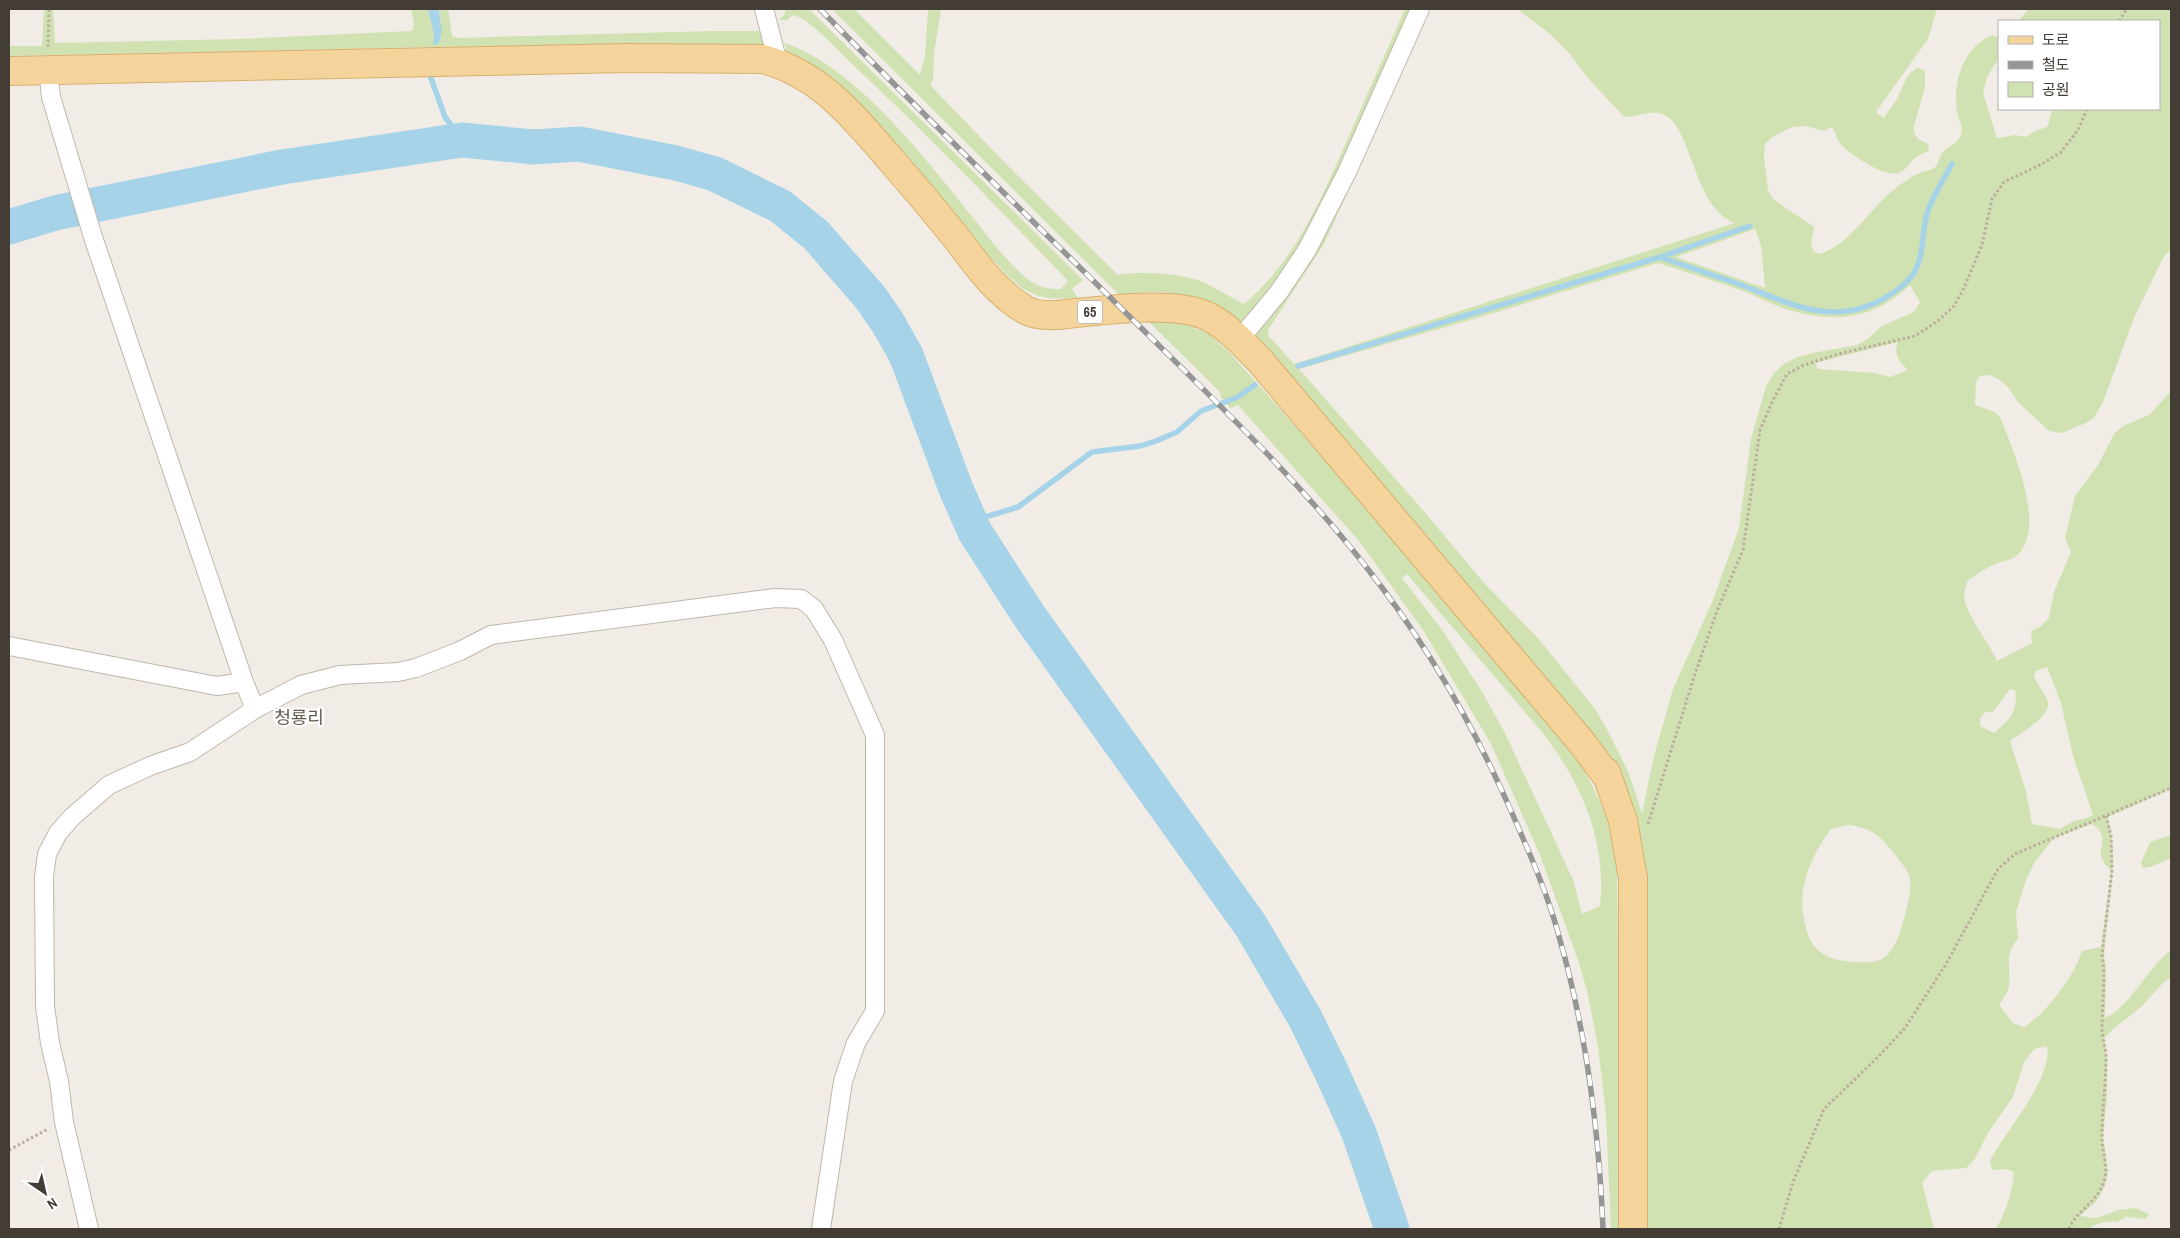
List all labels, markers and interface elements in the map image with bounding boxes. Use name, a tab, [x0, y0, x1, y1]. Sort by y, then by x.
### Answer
legend	[1998, 20, 2160, 110]
text: 도로	[2042, 29, 2070, 50]
text: 철도	[2042, 54, 2070, 75]
text: 공원	[2042, 79, 2070, 100]
road number: 65	[1078, 300, 1102, 324]
district label: 청룡리	[274, 705, 324, 730]
north arrow	[20, 1168, 70, 1218]
text: N	[44, 1194, 61, 1214]

